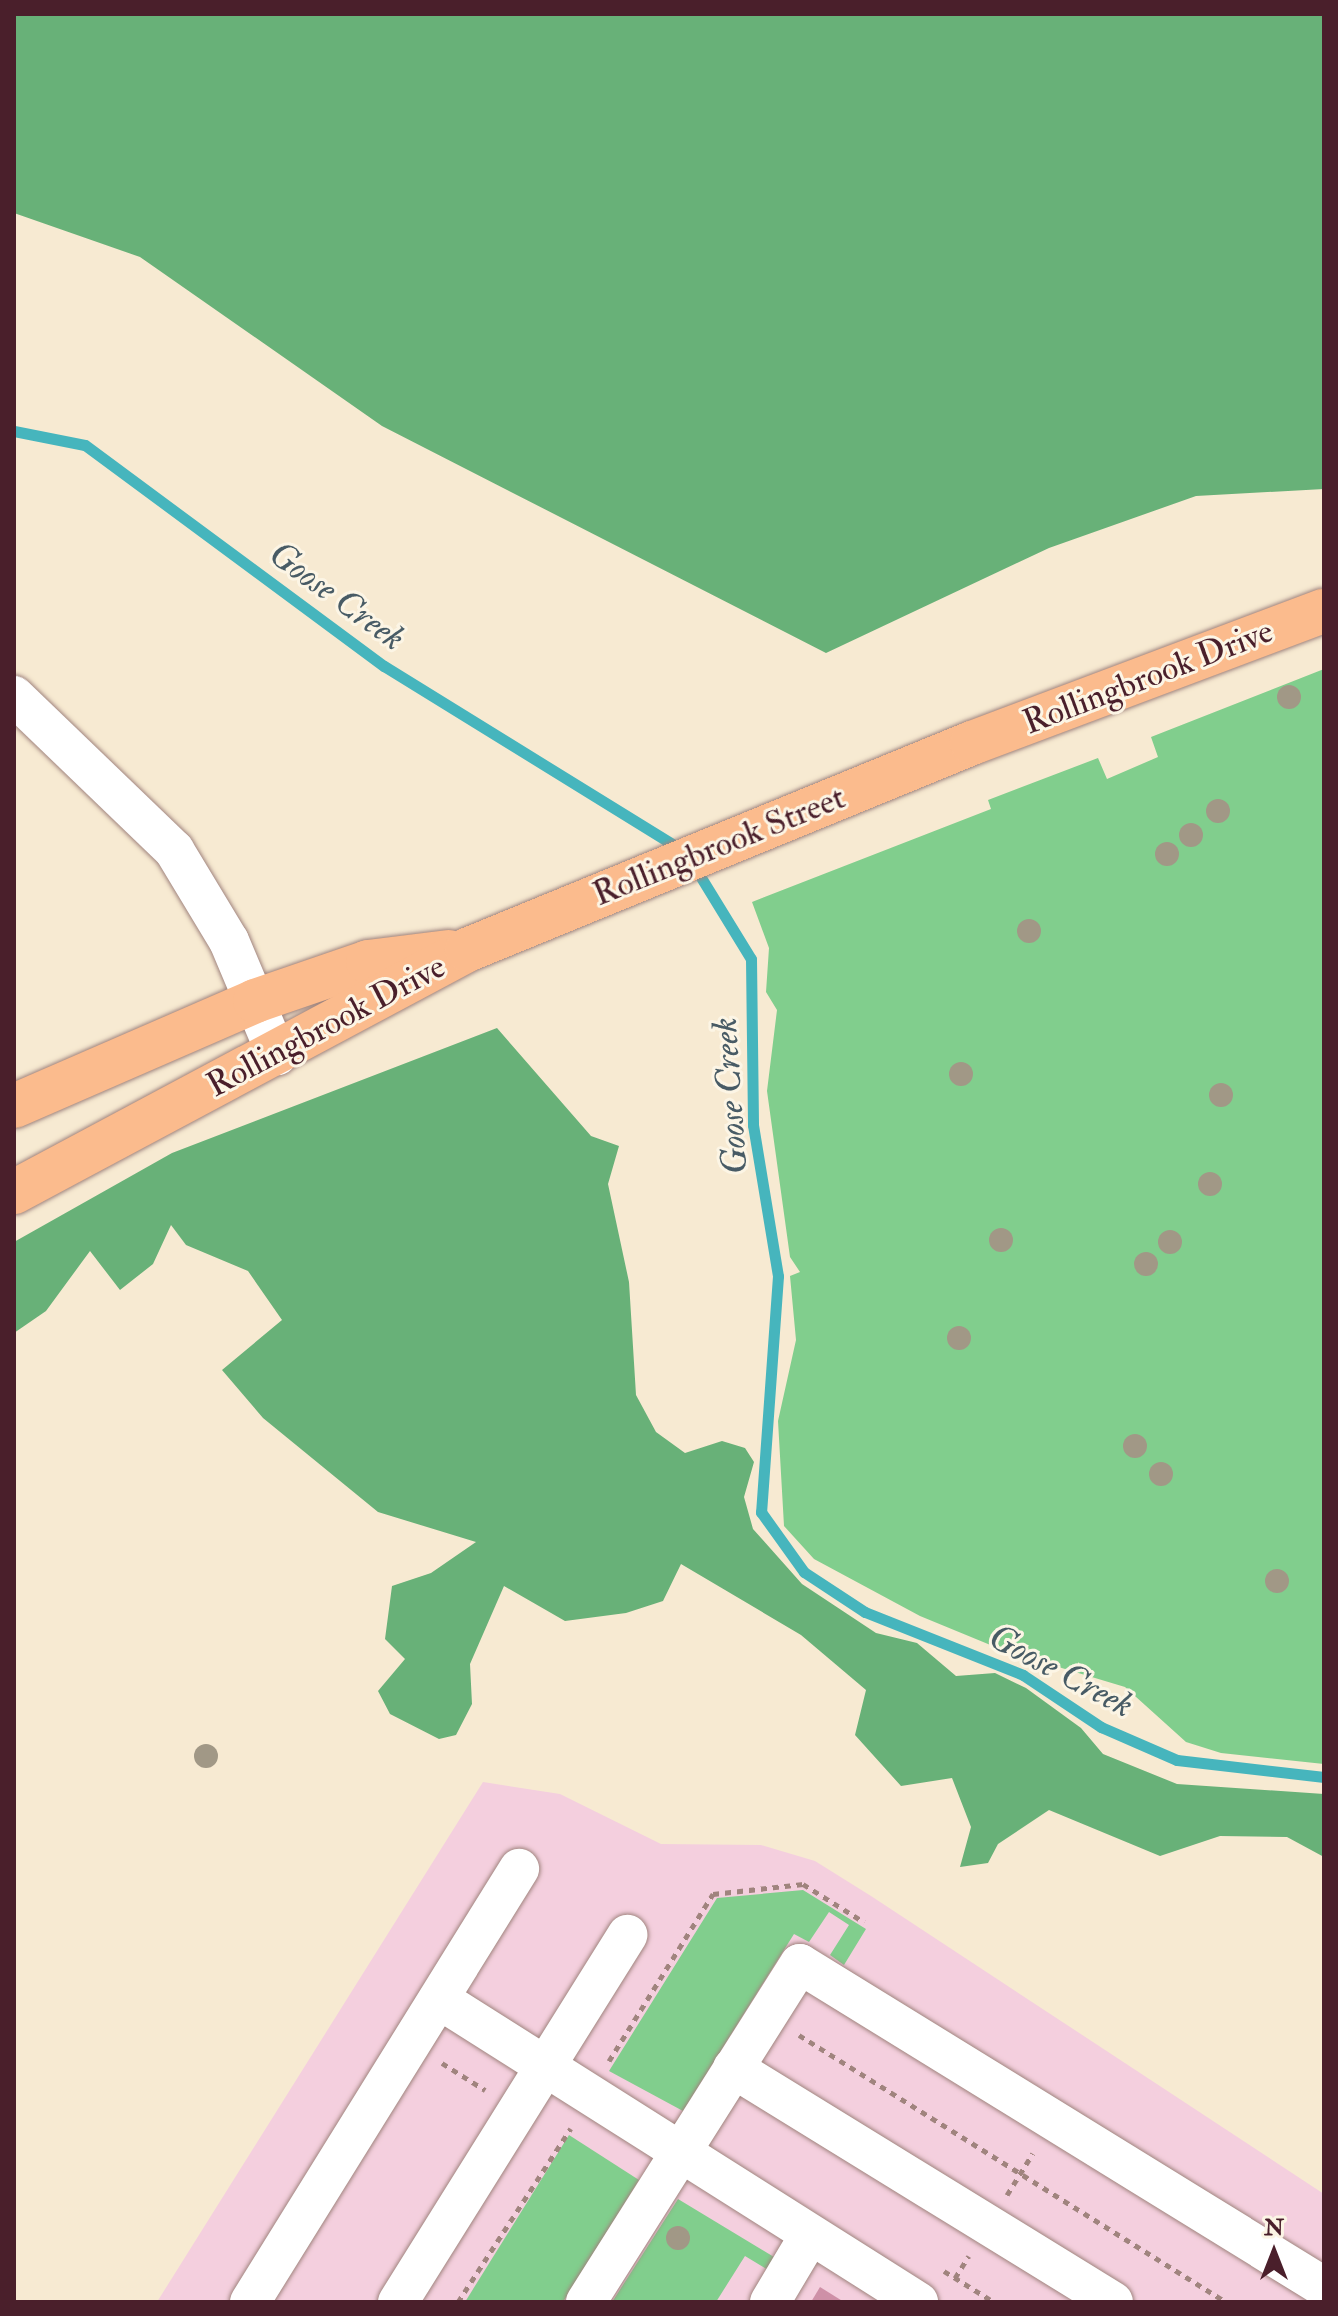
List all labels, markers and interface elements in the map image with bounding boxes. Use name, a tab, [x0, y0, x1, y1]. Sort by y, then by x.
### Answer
water label: Goose Creek	[261, 532, 413, 660]
street label: Rollingbrook Drive	[1017, 611, 1279, 743]
street label: Rollingbrook Street	[587, 777, 851, 915]
street label: Rollingbrook Drive	[200, 946, 452, 1106]
water label: Goose Creek	[703, 1016, 757, 1176]
water label: Goose Creek	[981, 1615, 1141, 1727]
north arrow	[1234, 2212, 1314, 2292]
text: N	[1264, 2214, 1284, 2242]

